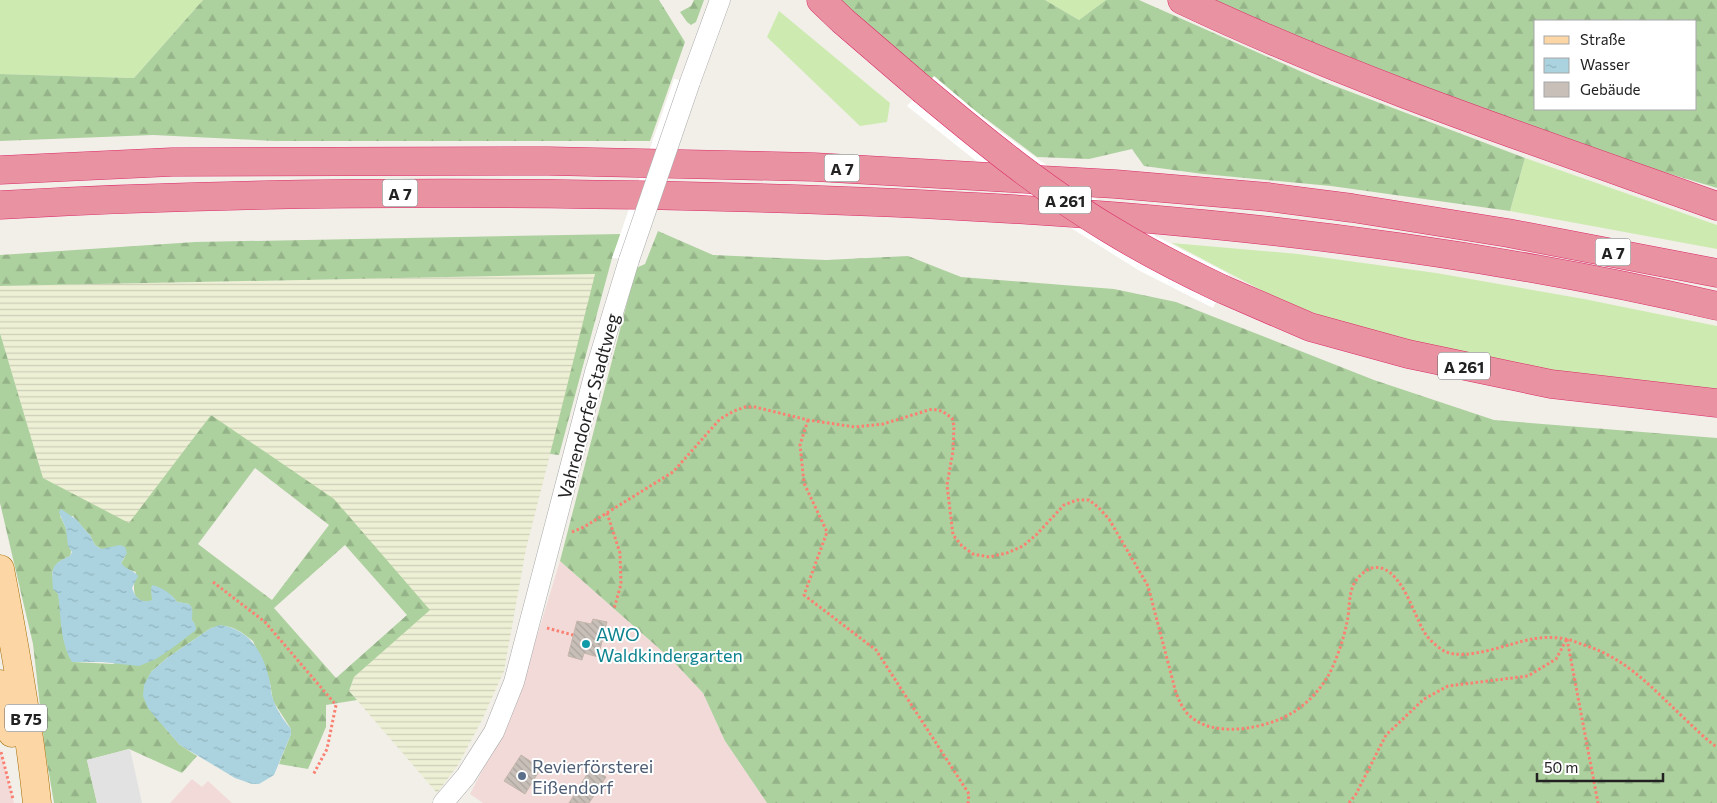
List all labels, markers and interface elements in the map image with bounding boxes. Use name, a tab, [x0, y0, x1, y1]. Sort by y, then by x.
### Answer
legend	[1534, 20, 1697, 110]
text: Straße	[1580, 30, 1626, 48]
text: Wasser	[1580, 55, 1630, 73]
text: Gebäude	[1580, 80, 1641, 98]
road number: A 7	[824, 154, 860, 182]
road number: A 7	[382, 180, 418, 207]
road number: A 261	[1039, 186, 1091, 214]
road number: A 7	[1596, 238, 1630, 266]
street label: Vahrendorfer Stadtweg	[553, 311, 623, 501]
road number: A 261	[1438, 352, 1490, 380]
place label: AWO Waldkindergarten	[596, 623, 743, 666]
marker: AWO Waldkindergarten	[580, 638, 592, 650]
road number: B 75	[5, 704, 47, 731]
scale bar	[1537, 750, 1663, 782]
place label: Revierförsterei Eißendorf	[532, 755, 653, 798]
text: 50 m	[1544, 758, 1578, 776]
marker: Revierförsterei Eißendorf	[516, 770, 528, 782]

